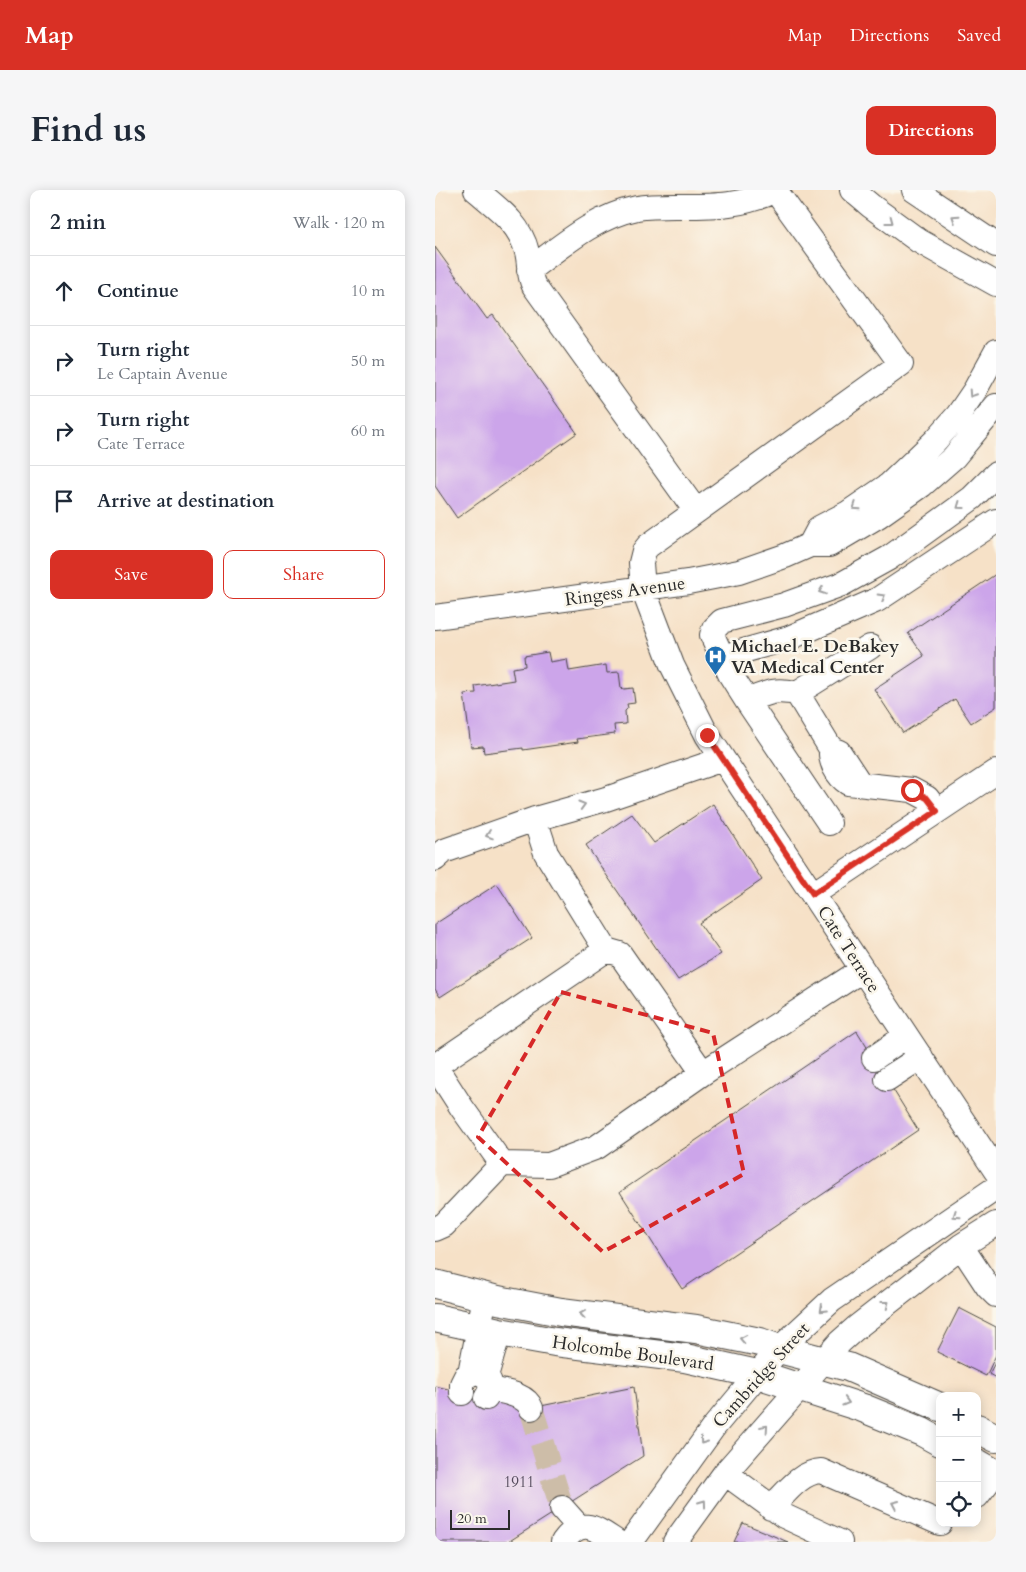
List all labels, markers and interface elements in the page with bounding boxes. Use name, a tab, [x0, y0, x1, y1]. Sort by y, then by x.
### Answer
text: Map	[25, 19, 74, 52]
text: Map	[788, 23, 822, 48]
text: Directions	[850, 23, 929, 48]
text: Saved	[957, 23, 1001, 48]
text: Find us	[30, 106, 146, 154]
button: Directions	[866, 106, 996, 155]
text: 2 min	[50, 208, 106, 237]
text: Walk · 120 m	[293, 212, 385, 234]
one-way arrow	[951, 214, 960, 224]
one-way arrow	[884, 215, 894, 224]
icon: ahead	[50, 277, 78, 305]
text: Continue	[97, 278, 179, 304]
text: 10 m	[351, 280, 385, 302]
text: Turn right	[97, 337, 189, 363]
icon: right	[50, 347, 78, 375]
text: 50 m	[351, 350, 385, 372]
text: Le Captain Avenue	[97, 363, 228, 385]
one-way arrow	[969, 389, 978, 398]
text: Turn right	[97, 407, 189, 433]
icon: right	[50, 417, 78, 445]
text: 60 m	[351, 420, 385, 442]
text: Cate Terrace	[97, 433, 185, 455]
icon: arrive	[50, 487, 78, 515]
text: Arrive at destination	[97, 488, 274, 514]
one-way arrow	[853, 501, 862, 510]
one-way arrow	[957, 501, 966, 509]
button: Save	[50, 550, 213, 599]
button: Share	[223, 550, 385, 599]
street label: Ringess Avenue	[563, 571, 687, 612]
one-way arrow	[818, 585, 827, 595]
one-way arrow	[876, 593, 885, 603]
place label: Michael E. DeBakey VA Medical Center	[731, 634, 900, 680]
hospital icon: Michael E. DeBakey VA Medical Center	[703, 644, 727, 675]
route end	[696, 724, 719, 747]
route start	[901, 779, 924, 802]
one-way arrow	[578, 801, 586, 811]
one-way arrow	[486, 829, 494, 839]
street label: Cate Terrace	[811, 901, 886, 998]
one-way arrow	[952, 1209, 961, 1219]
one-way arrow	[880, 1301, 890, 1310]
one-way arrow	[819, 1303, 828, 1312]
one-way arrow	[578, 1310, 587, 1320]
street label: Cambridge Street	[707, 1317, 816, 1434]
street label: Holcombe Boulevard	[551, 1330, 716, 1377]
one-way arrow	[739, 1334, 748, 1344]
map controls	[936, 1392, 981, 1527]
button: +	[936, 1392, 981, 1437]
one-way arrow	[842, 1397, 850, 1407]
one-way arrow	[759, 1425, 768, 1434]
one-way arrow	[701, 1435, 709, 1444]
button: −	[936, 1437, 981, 1482]
house number: 1911	[504, 1472, 534, 1492]
button: locate	[936, 1482, 981, 1527]
one-way arrow	[697, 1499, 706, 1509]
one-way arrow	[891, 1499, 900, 1510]
scale bar	[450, 1507, 510, 1530]
text: 20 m	[457, 1509, 487, 1528]

